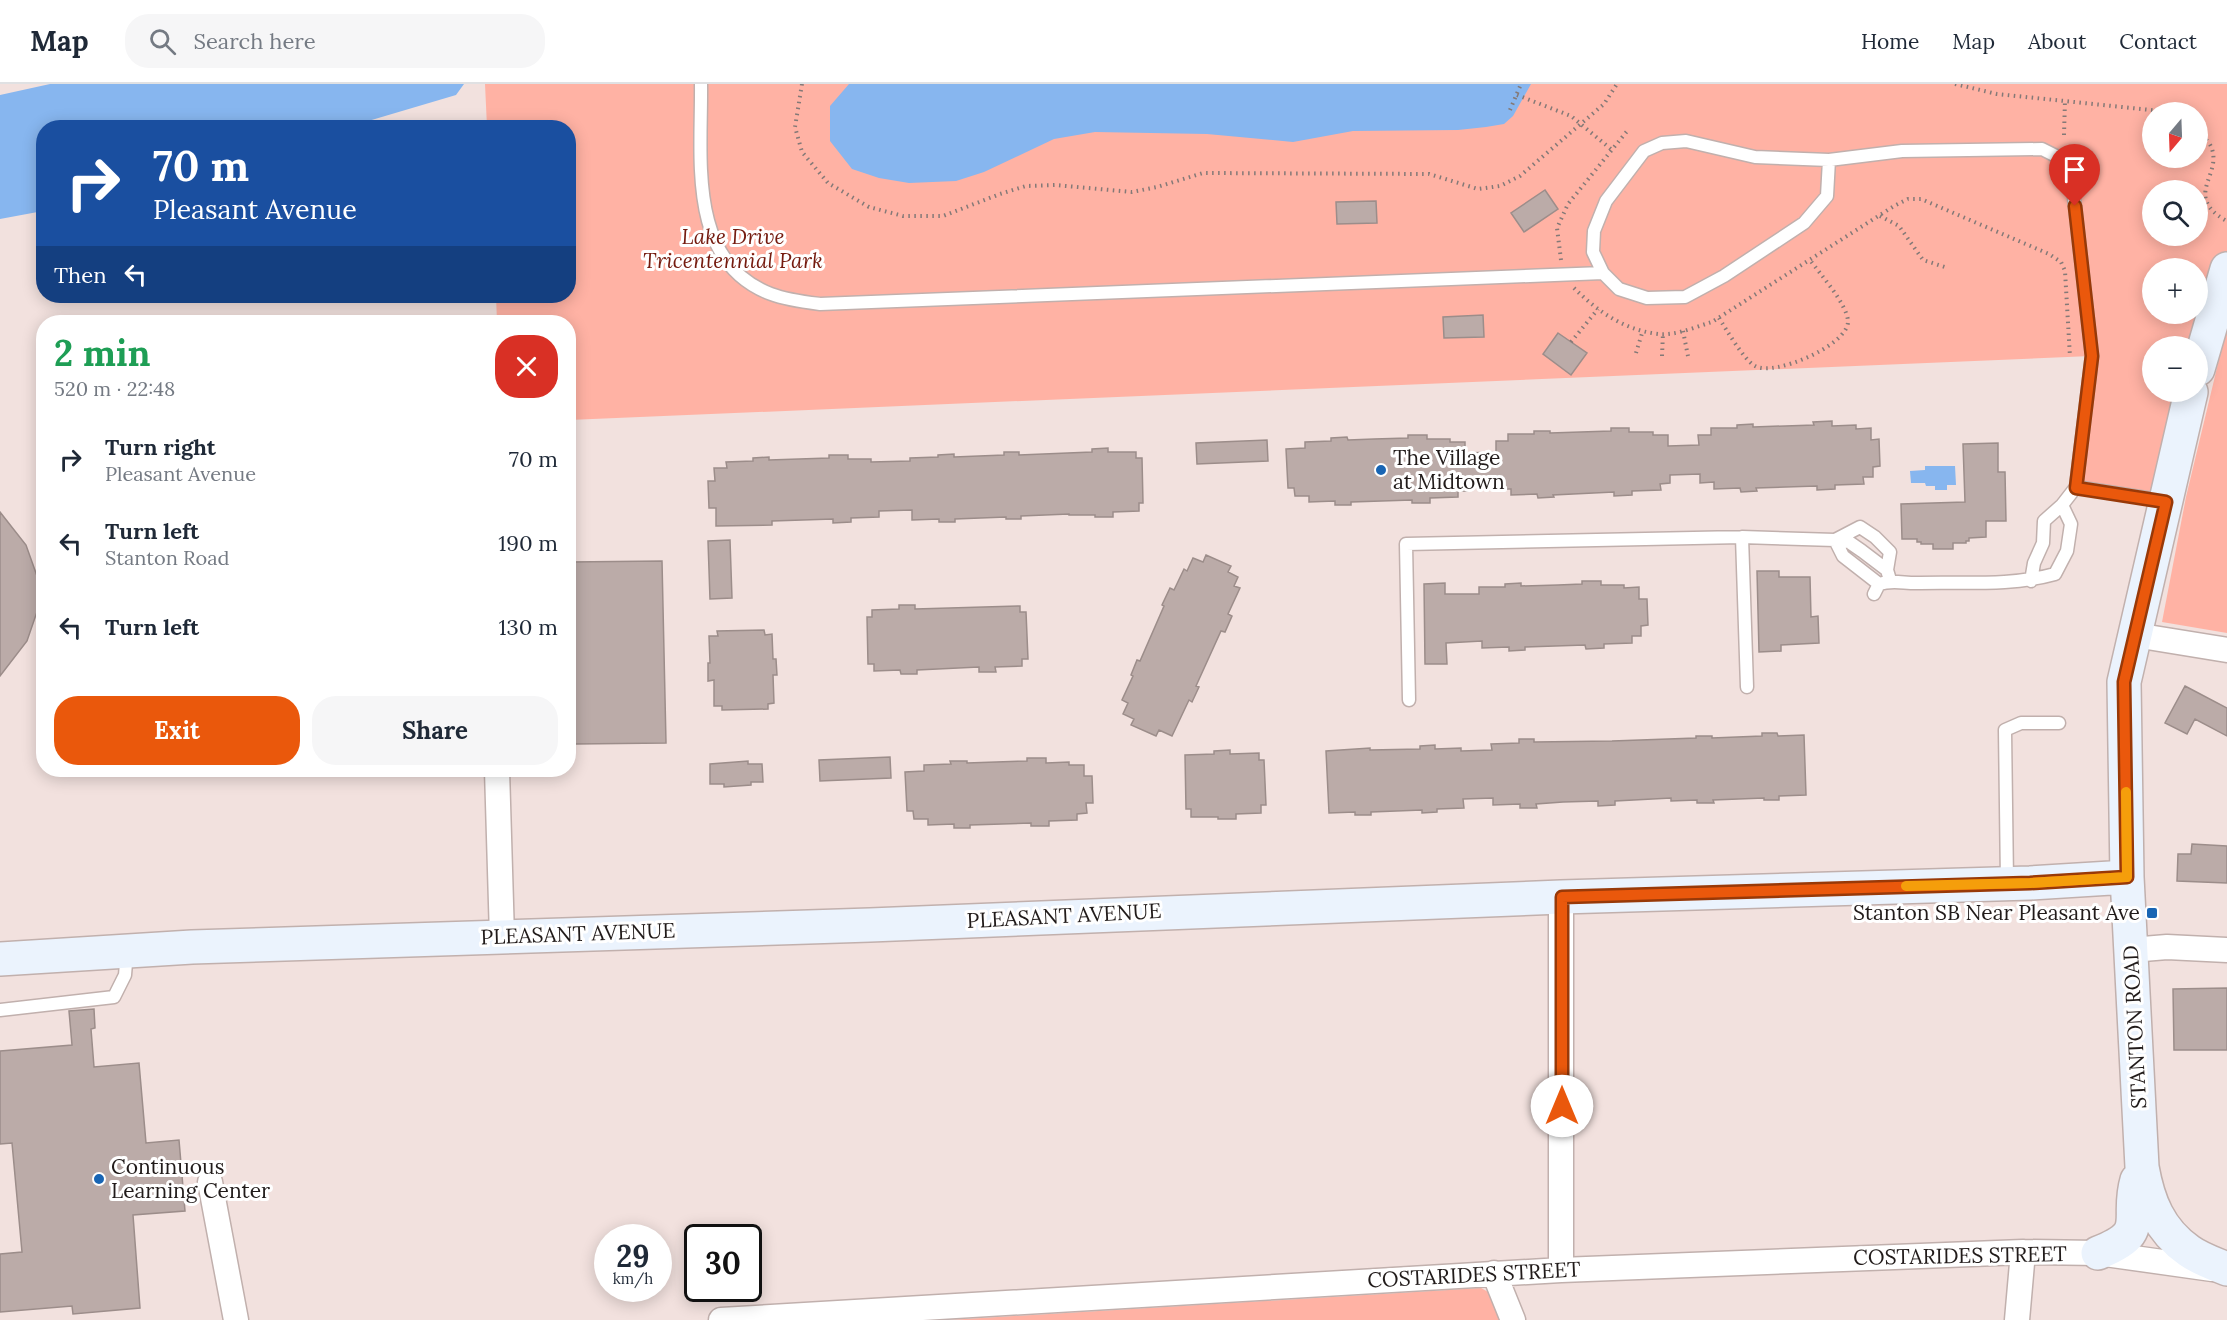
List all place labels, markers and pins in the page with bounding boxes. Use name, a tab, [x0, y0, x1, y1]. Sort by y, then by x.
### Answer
pin	[2049, 144, 2100, 206]
place label: The Village at Midtown	[1393, 444, 1505, 495]
marker: The Village at Midtown	[1374, 463, 1388, 477]
place label: Stanton SB Near Pleasant Ave	[1853, 899, 2140, 926]
marker: Stanton SB Near Pleasant Ave	[2145, 906, 2159, 920]
place label: Continuous Learning Center	[111, 1153, 270, 1204]
marker: Continuous Learning Center	[92, 1172, 106, 1186]

